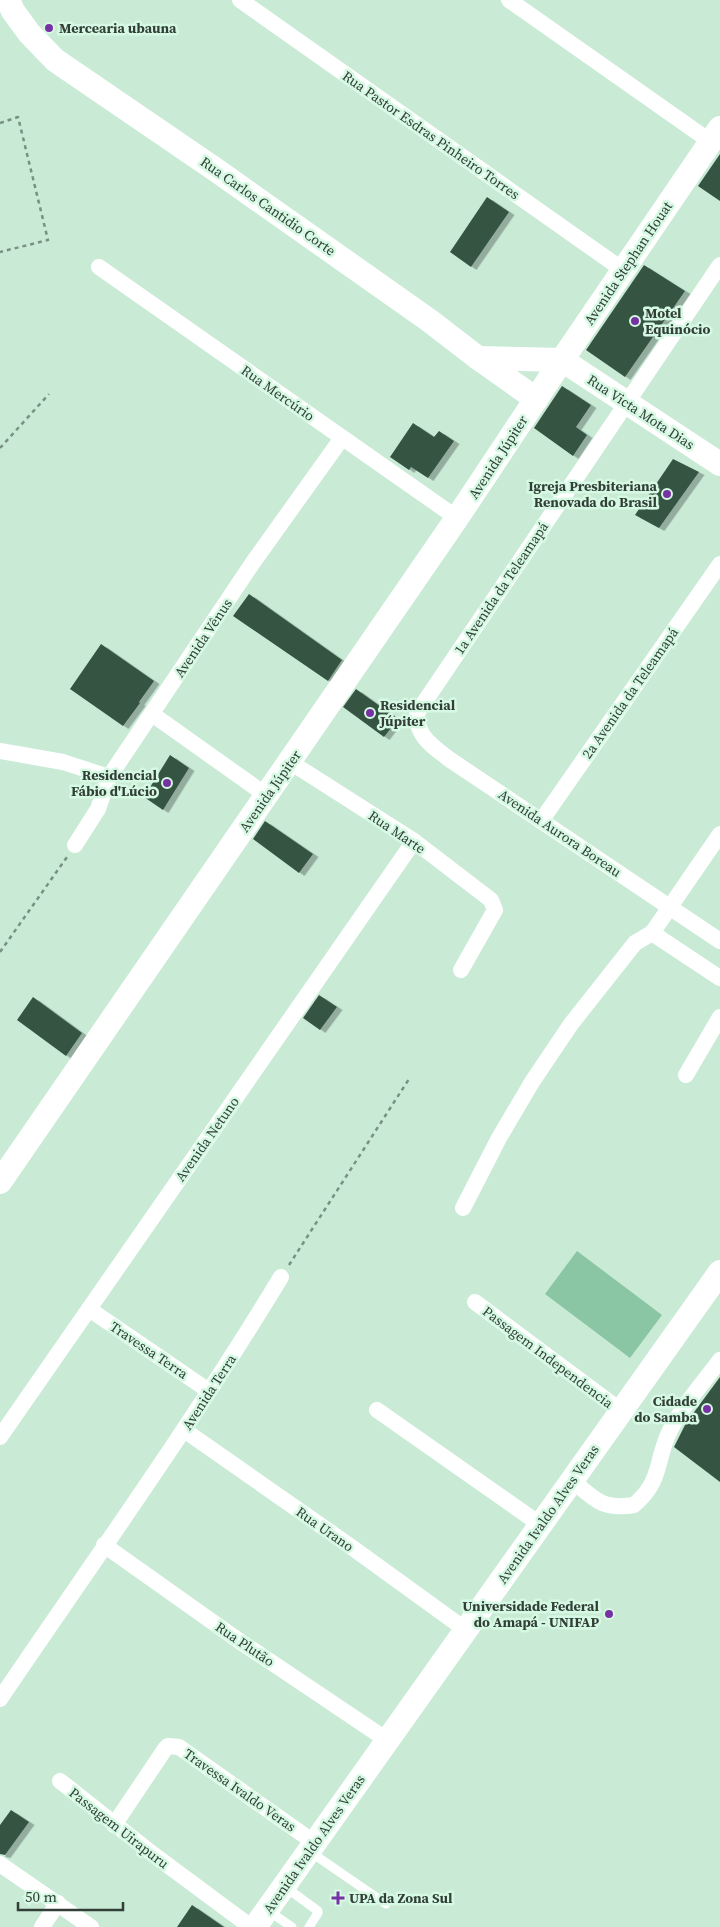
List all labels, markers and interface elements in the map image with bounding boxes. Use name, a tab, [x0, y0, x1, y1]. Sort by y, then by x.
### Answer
place label: Mercearia ubauna	[59, 18, 177, 38]
marker: Mercearia ubauna	[43, 22, 55, 34]
street label: Rua Pastor Esdras Pinheiro Torres	[338, 66, 524, 204]
street label: Rua Carlos Cantidio Corte	[196, 152, 340, 260]
street label: Avenida Stephan Houat	[579, 197, 677, 329]
place label: Motel Equinócio	[645, 303, 711, 339]
marker: Motel Equinócio	[629, 315, 641, 327]
street label: Rua Mercúrio	[237, 360, 319, 426]
street label: Rua Victa Mota Dias	[583, 370, 699, 454]
street label: Avenida Júpiter	[463, 411, 533, 503]
place label: Igreja Presbiteriana Renovada do Brasil	[528, 476, 658, 512]
marker: Igreja Presbiteriana Renovada do Brasil	[661, 488, 673, 500]
street label: 1a Avenida da Teleamapá	[449, 517, 553, 658]
street label: Avenida Vênus	[169, 595, 237, 681]
street label: 2a Avenida da Teleamapá	[577, 623, 683, 763]
place label: Residencial Júpiter	[379, 695, 456, 731]
marker: Residencial Júpiter	[364, 707, 376, 719]
street label: Avenida Júpiter	[234, 746, 306, 836]
place label: Residencial Fábio d'Lúcio	[71, 765, 157, 801]
marker: Residencial Fábio d'Lúcio	[161, 777, 173, 789]
street label: Avenida Aurora Boreau	[494, 784, 626, 882]
street label: Rua Marte	[365, 806, 429, 858]
street label: Avenida Netuno	[170, 1092, 244, 1185]
street label: Passagem Independencia	[479, 1301, 618, 1413]
street label: Travessa Terra	[106, 1316, 193, 1384]
street label: Avenida Terra	[177, 1350, 241, 1434]
place label: Cidade do Samba	[634, 1391, 698, 1427]
marker: Cidade do Samba	[701, 1403, 713, 1415]
street label: Avenida Ivaldo Alves Veras	[492, 1440, 604, 1588]
street label: Rua Urano	[292, 1502, 358, 1556]
place label: Universidade Federal do Amapá - UNIFAP	[462, 1596, 599, 1632]
marker: Universidade Federal do Amapá - UNIFAP	[603, 1608, 615, 1620]
street label: Rua Plutão	[212, 1617, 279, 1671]
street label: Travessa Ivaldo Veras	[180, 1744, 300, 1836]
street label: Avenida Ivaldo Alves Veras	[258, 1770, 370, 1918]
street label: Passagem Uirapuru	[65, 1783, 173, 1873]
scale bar	[18, 1880, 122, 1912]
text: 50 m	[25, 1886, 57, 1907]
place label: UPA da Zona Sul	[349, 1888, 453, 1908]
marker: UPA da Zona Sul	[331, 1891, 345, 1905]

